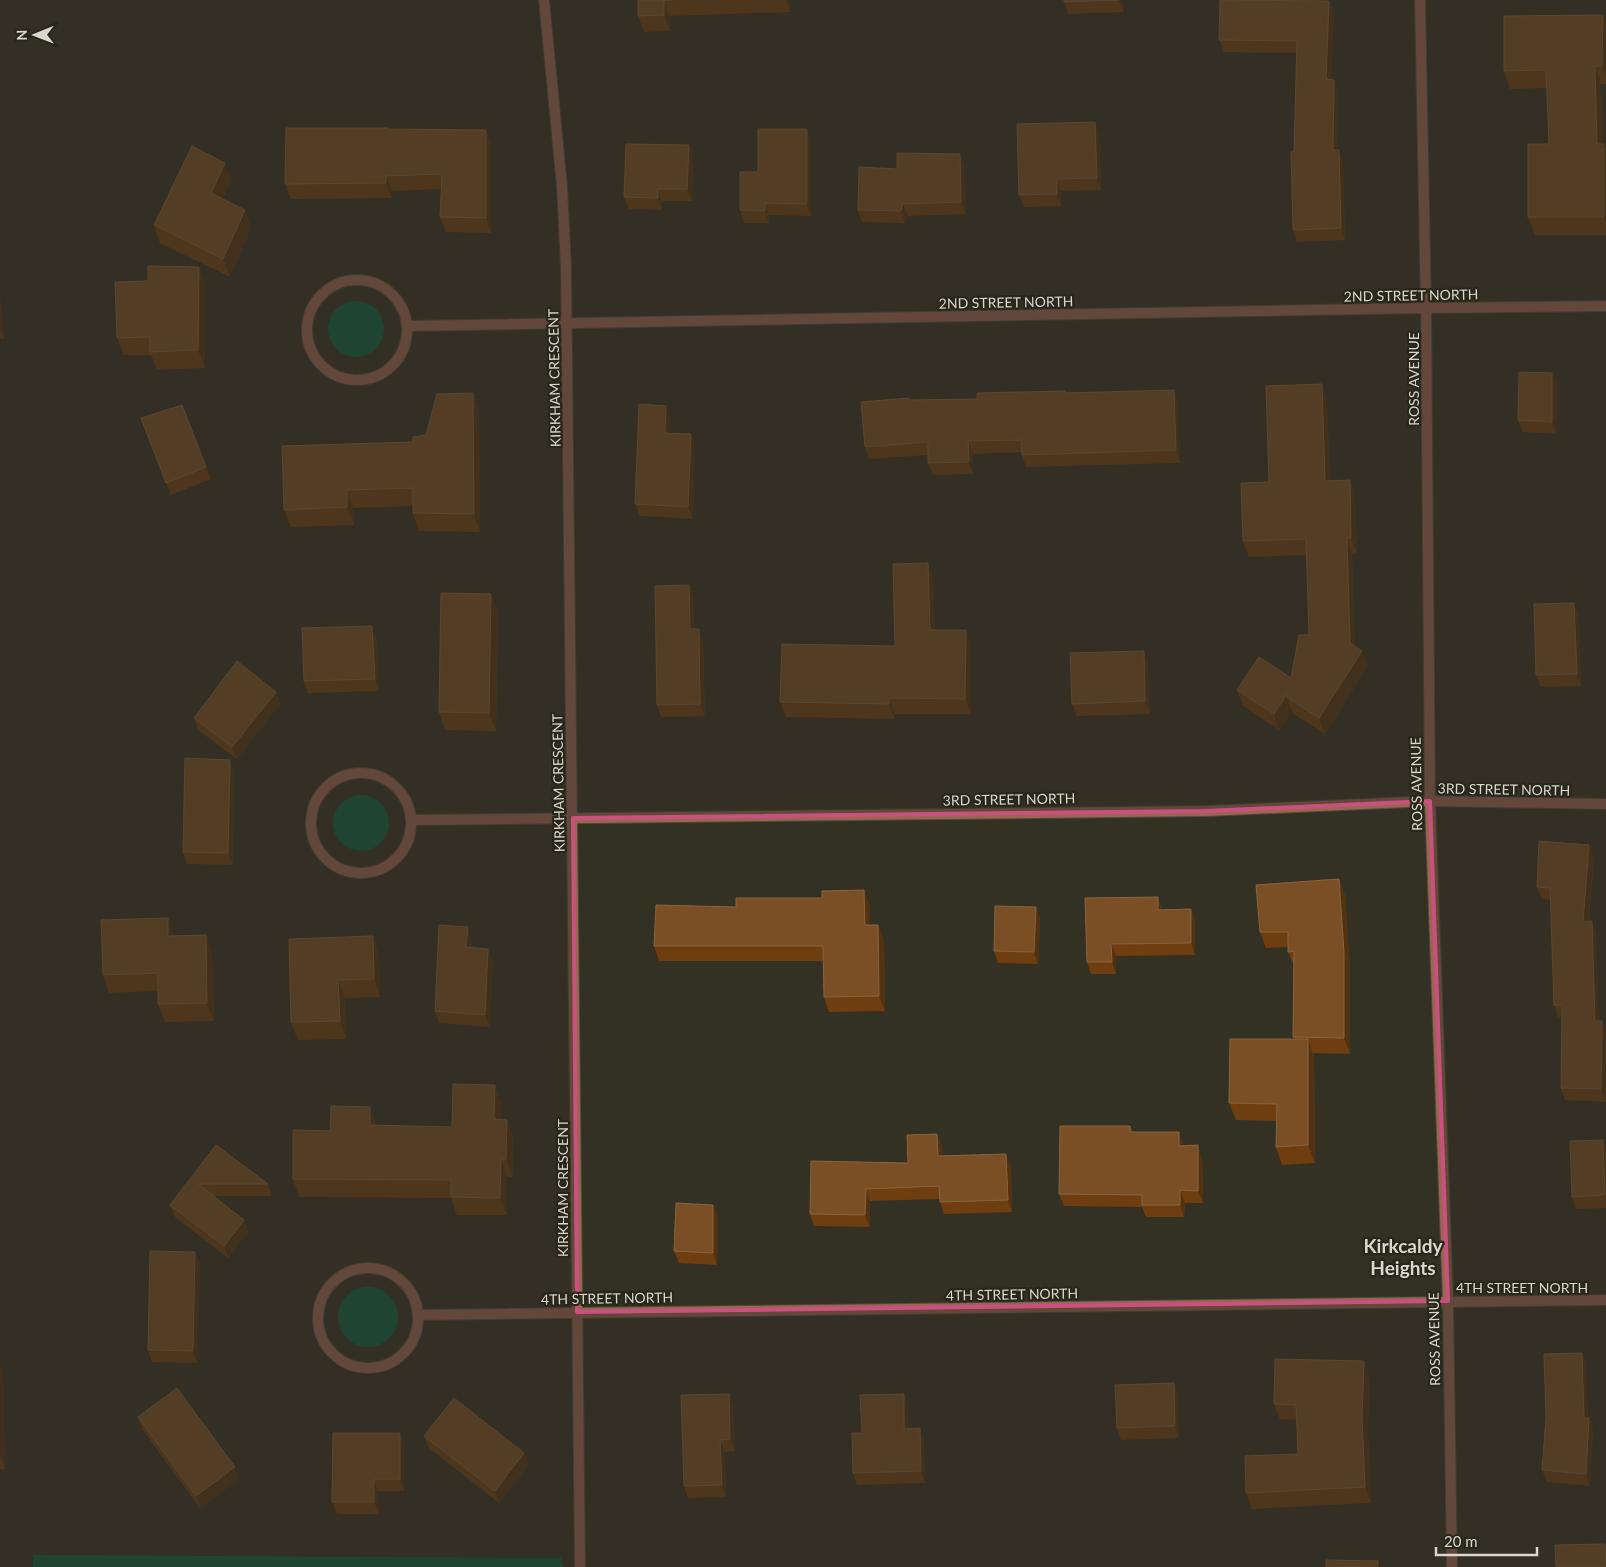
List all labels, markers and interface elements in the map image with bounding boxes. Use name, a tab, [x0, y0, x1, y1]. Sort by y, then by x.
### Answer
north arrow	[10, 10, 60, 60]
text: N	[13, 30, 30, 41]
street label: 2ND STREET NORTH	[1344, 285, 1478, 305]
street label: 2ND STREET NORTH	[939, 292, 1073, 312]
street label: KIRKHAM CRESCENT	[544, 308, 564, 447]
street label: ROSS AVENUE	[1405, 332, 1422, 426]
street label: KIRKHAM CRESCENT	[548, 713, 568, 852]
street label: ROSS AVENUE	[1407, 737, 1425, 831]
street label: 3RD STREET NORTH	[1438, 779, 1570, 799]
street label: 3RD STREET NORTH	[943, 789, 1075, 809]
street label: KIRKHAM CRESCENT	[554, 1118, 571, 1257]
district label: Kirkcaldy Heights	[1364, 1234, 1443, 1279]
street label: 4TH STREET NORTH	[1456, 1279, 1588, 1296]
street label: 4TH STREET NORTH	[946, 1284, 1078, 1304]
street label: 4TH STREET NORTH	[541, 1288, 673, 1308]
street label: ROSS AVENUE	[1425, 1292, 1443, 1386]
scale bar	[1436, 1524, 1537, 1556]
text: 20 m	[1444, 1532, 1478, 1550]

